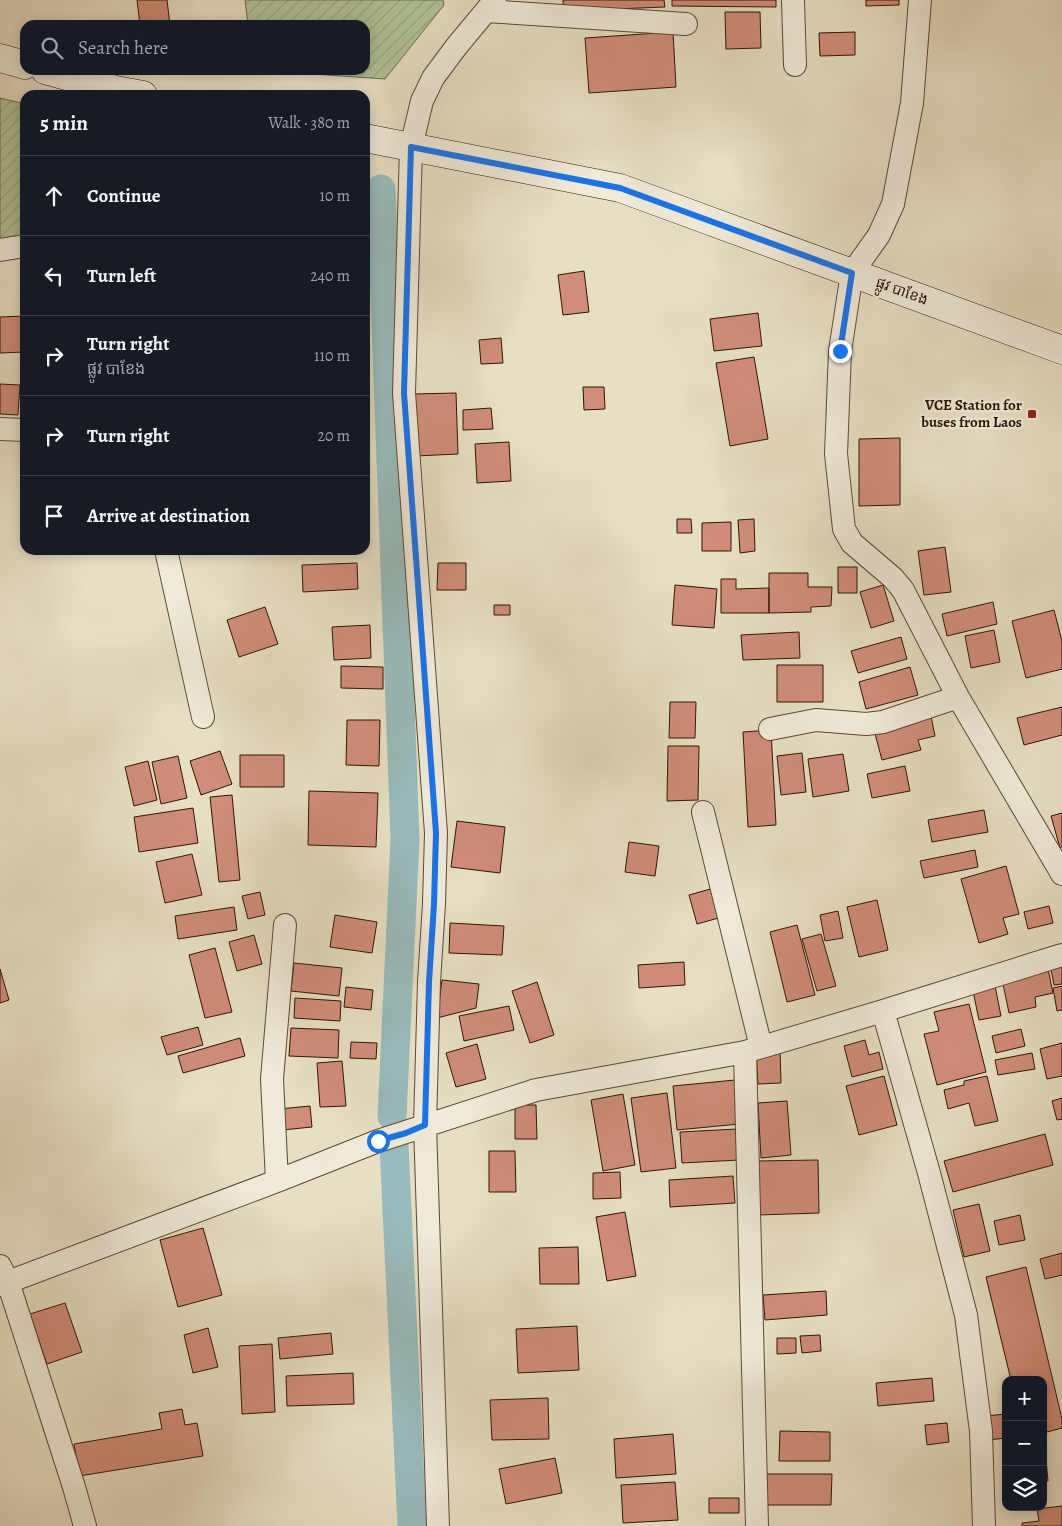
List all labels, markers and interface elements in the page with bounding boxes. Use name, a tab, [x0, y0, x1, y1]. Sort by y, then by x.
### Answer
search box	[20, 20, 370, 75]
icon: search	[38, 34, 66, 62]
text: Search here	[78, 35, 168, 61]
text: 5 min	[40, 109, 88, 137]
text: Walk · 380 m	[268, 112, 350, 134]
icon: ahead	[40, 182, 68, 210]
text: Continue	[87, 183, 161, 209]
text: 10 m	[320, 185, 350, 207]
icon: left	[40, 262, 68, 290]
text: Turn left	[87, 263, 156, 289]
text: 240 m	[310, 265, 350, 287]
street label: ផ្លូវ បាខែង	[872, 272, 931, 313]
text: Turn right	[87, 331, 169, 357]
route end	[829, 340, 852, 363]
icon: right	[40, 342, 68, 370]
text: 110 m	[314, 345, 350, 367]
text: ផ្លូវ បាខែង	[87, 358, 145, 380]
place label: VCE Station for buses from Laos	[920, 395, 1022, 432]
marker: VCE Station for buses from Laos	[1026, 408, 1038, 420]
icon: right	[40, 422, 68, 450]
text: Turn right	[87, 423, 169, 449]
text: 20 m	[317, 425, 350, 447]
icon: arrive	[40, 502, 68, 530]
text: Arrive at destination	[87, 503, 250, 529]
route start	[367, 1130, 390, 1153]
map controls	[1002, 1376, 1047, 1511]
button: +	[1002, 1376, 1047, 1421]
button: −	[1002, 1421, 1047, 1466]
button: layers	[1002, 1466, 1047, 1511]

